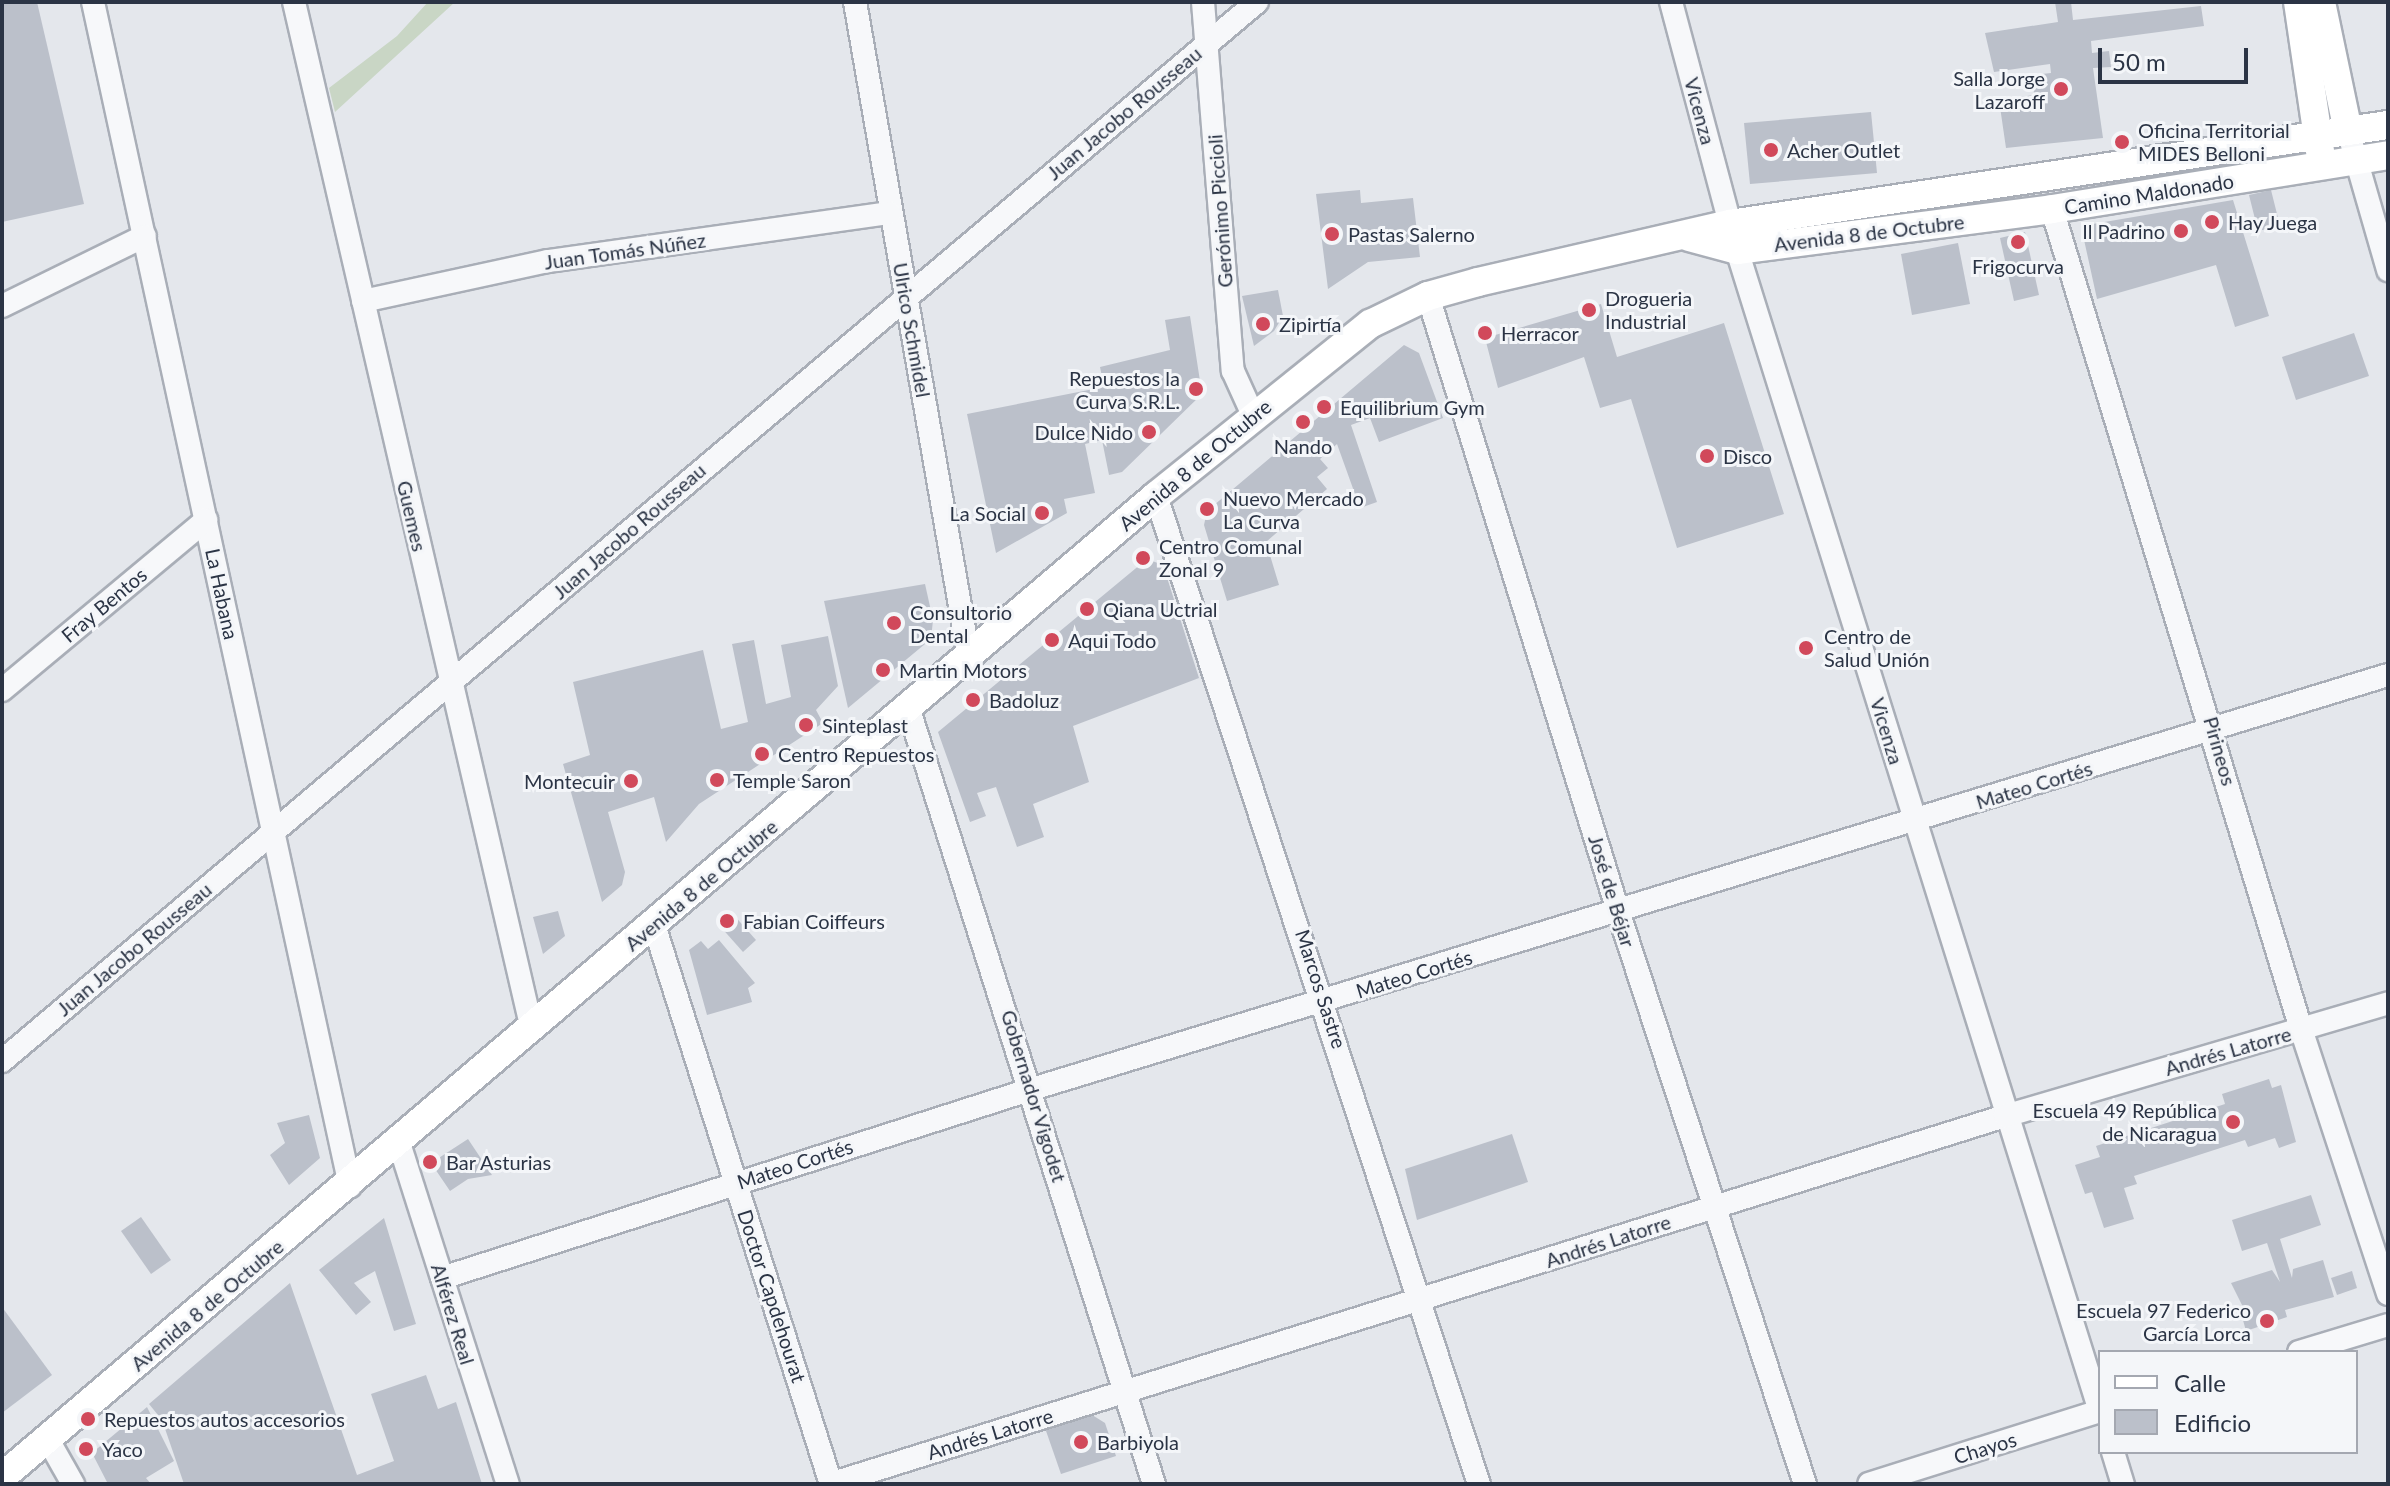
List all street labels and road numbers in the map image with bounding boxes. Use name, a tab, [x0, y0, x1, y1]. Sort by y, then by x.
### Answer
street label: Juan Jacobo Rousseau	[1042, 41, 1206, 185]
street label: Vicenza	[1680, 75, 1720, 147]
street label: Gerónimo Piccioli	[1203, 134, 1237, 288]
street label: Camino Maldonado	[2063, 169, 2235, 219]
street label: Avenida 8 de Octubre	[1772, 209, 1966, 257]
street label: Juan Tomás Núñez	[542, 228, 708, 274]
street label: Ulrico Schmidel	[888, 261, 936, 399]
street label: Avenida 8 de Octubre	[1114, 394, 1276, 536]
street label: Juan Jacobo Rousseau	[547, 458, 711, 604]
street label: Guemes	[392, 478, 432, 554]
street label: La Habana	[201, 546, 243, 642]
street label: Fray Bentos	[56, 562, 152, 648]
street label: Vicenza	[1866, 695, 1908, 767]
street label: Pirineos	[2199, 714, 2241, 788]
street label: Mateo Cortés	[1973, 756, 2095, 814]
street label: Avenida 8 de Octubre	[620, 814, 782, 956]
street label: José de Béjar	[1584, 832, 1640, 950]
street label: Juan Jacobo Rousseau	[52, 877, 216, 1021]
street label: Marcos Sastre	[1291, 927, 1351, 1051]
street label: Mateo Cortés	[1353, 945, 1475, 1003]
street label: Gobernador Vigodet	[996, 1007, 1072, 1185]
street label: Andrés Latorre	[2162, 1022, 2294, 1080]
street label: Mateo Cortés	[734, 1134, 856, 1194]
street label: Doctor Capdehourat	[733, 1206, 811, 1386]
street label: Andrés Latorre	[1542, 1209, 1674, 1273]
street label: Avenida 8 de Octubre	[126, 1234, 288, 1376]
street label: Alférez Real	[426, 1261, 480, 1367]
street label: Andrés Latorre	[924, 1403, 1056, 1465]
street label: Chayos	[1951, 1427, 2019, 1469]

